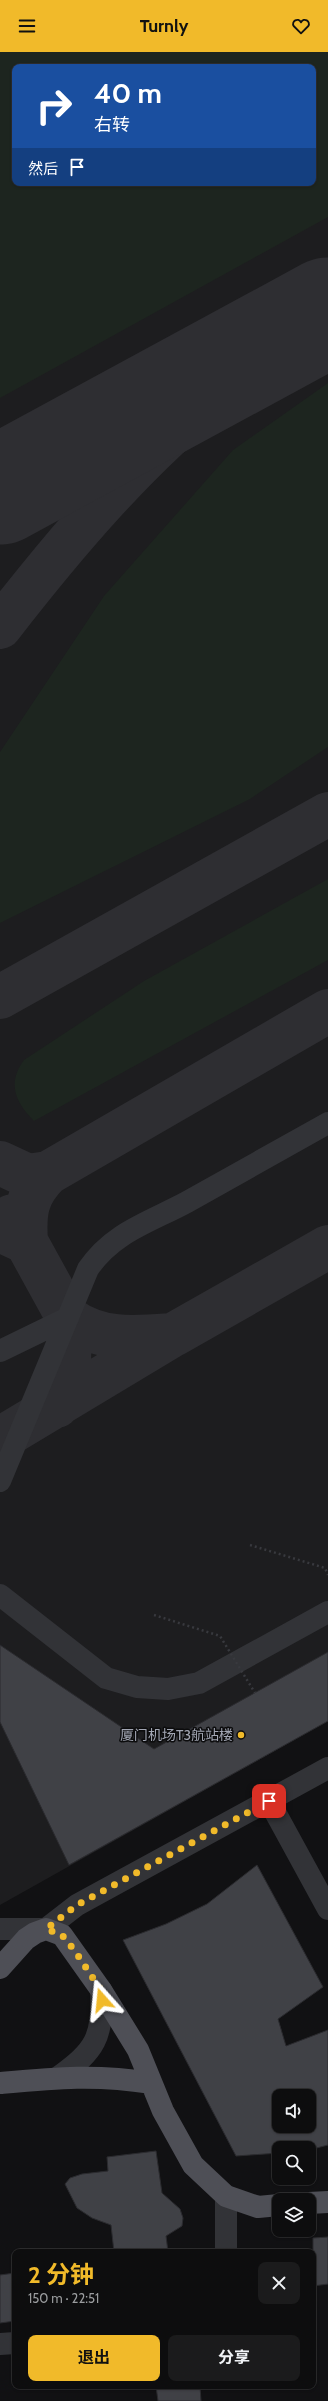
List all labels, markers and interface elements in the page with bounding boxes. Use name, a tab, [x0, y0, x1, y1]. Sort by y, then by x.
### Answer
icon: menu	[16, 15, 38, 37]
text: Turnly	[140, 15, 188, 37]
icon: heart	[290, 15, 312, 37]
text: 40 m	[94, 76, 162, 110]
icon: right	[28, 80, 80, 132]
text: 右转	[94, 114, 130, 136]
icon: arrive	[66, 156, 88, 178]
text: 然后	[28, 160, 58, 178]
place label: 厦门机场T3航站楼	[120, 1726, 233, 1744]
marker: 厦门机场T3航站楼	[236, 1730, 246, 1740]
pin	[252, 1784, 286, 1818]
icon: arrive	[258, 1790, 280, 1812]
position arrow	[81, 1979, 123, 2021]
map controls	[272, 2089, 316, 2237]
button: sound	[272, 2089, 316, 2133]
button: search	[272, 2141, 316, 2185]
button: layers	[272, 2193, 316, 2237]
text: 2 分钟	[28, 2260, 94, 2289]
button: close	[258, 2262, 300, 2304]
text: 150 m · 22:51	[28, 2290, 99, 2306]
button: 退出	[28, 2335, 160, 2381]
button: 分享	[168, 2335, 300, 2381]

